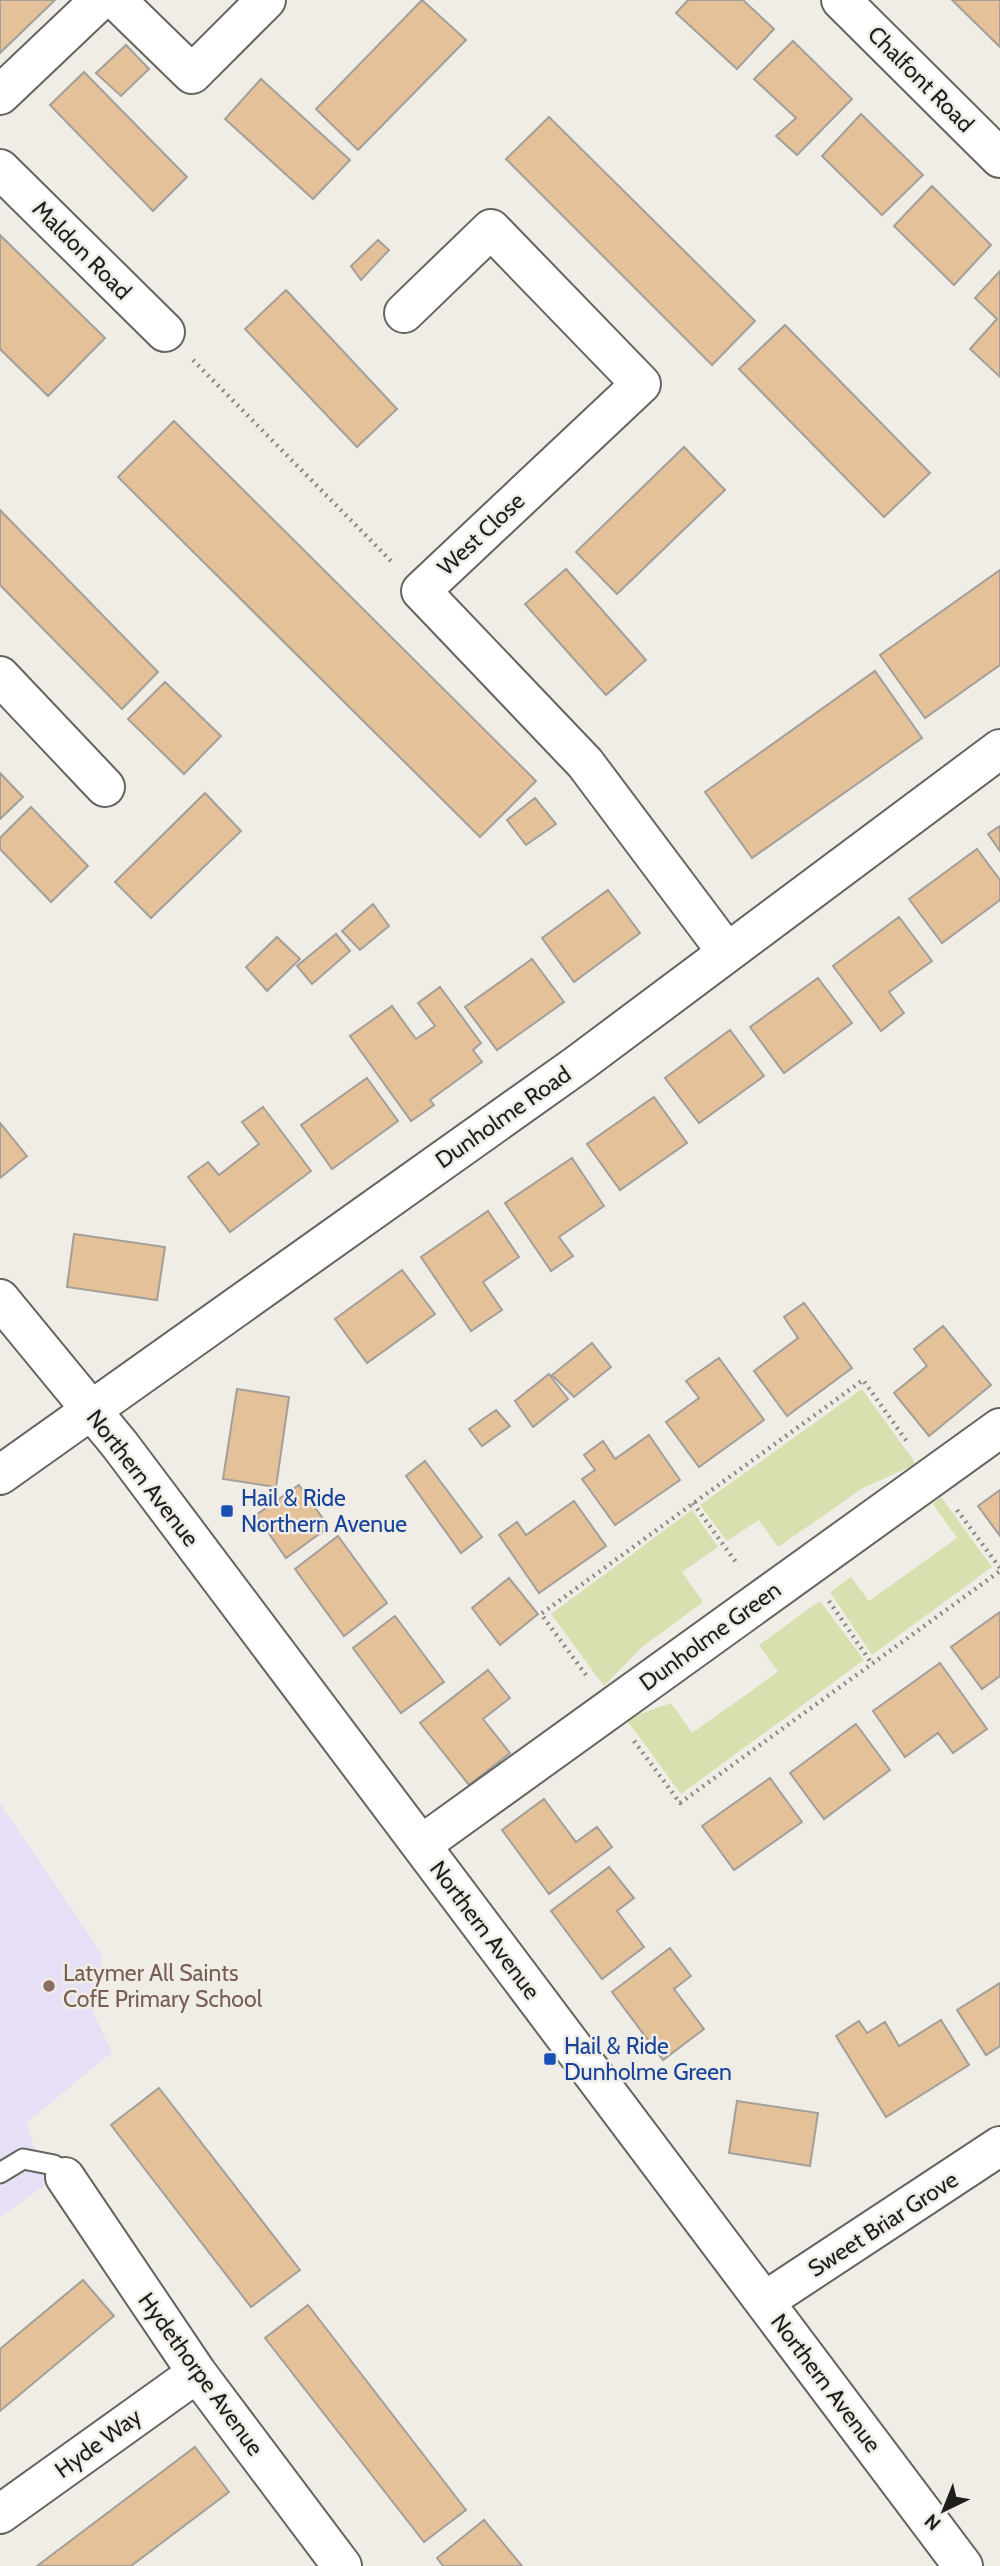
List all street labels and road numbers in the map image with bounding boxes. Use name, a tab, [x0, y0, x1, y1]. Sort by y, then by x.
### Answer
street label: Chalfont Road	[862, 20, 980, 138]
street label: Maldon Road	[27, 195, 137, 305]
street label: West Close	[432, 487, 530, 581]
street label: Dunholme Road	[430, 1060, 576, 1174]
street label: Northern Avenue	[81, 1404, 205, 1552]
street label: Dunholme Green	[634, 1575, 786, 1697]
street label: Northern Avenue	[424, 1855, 546, 2005]
street label: Sweet Briar Grove	[803, 2165, 963, 2283]
street label: Hydethorpe Avenue	[132, 2287, 270, 2461]
street label: Northern Avenue	[765, 2308, 887, 2458]
street label: Hyde Way	[49, 2402, 147, 2484]

